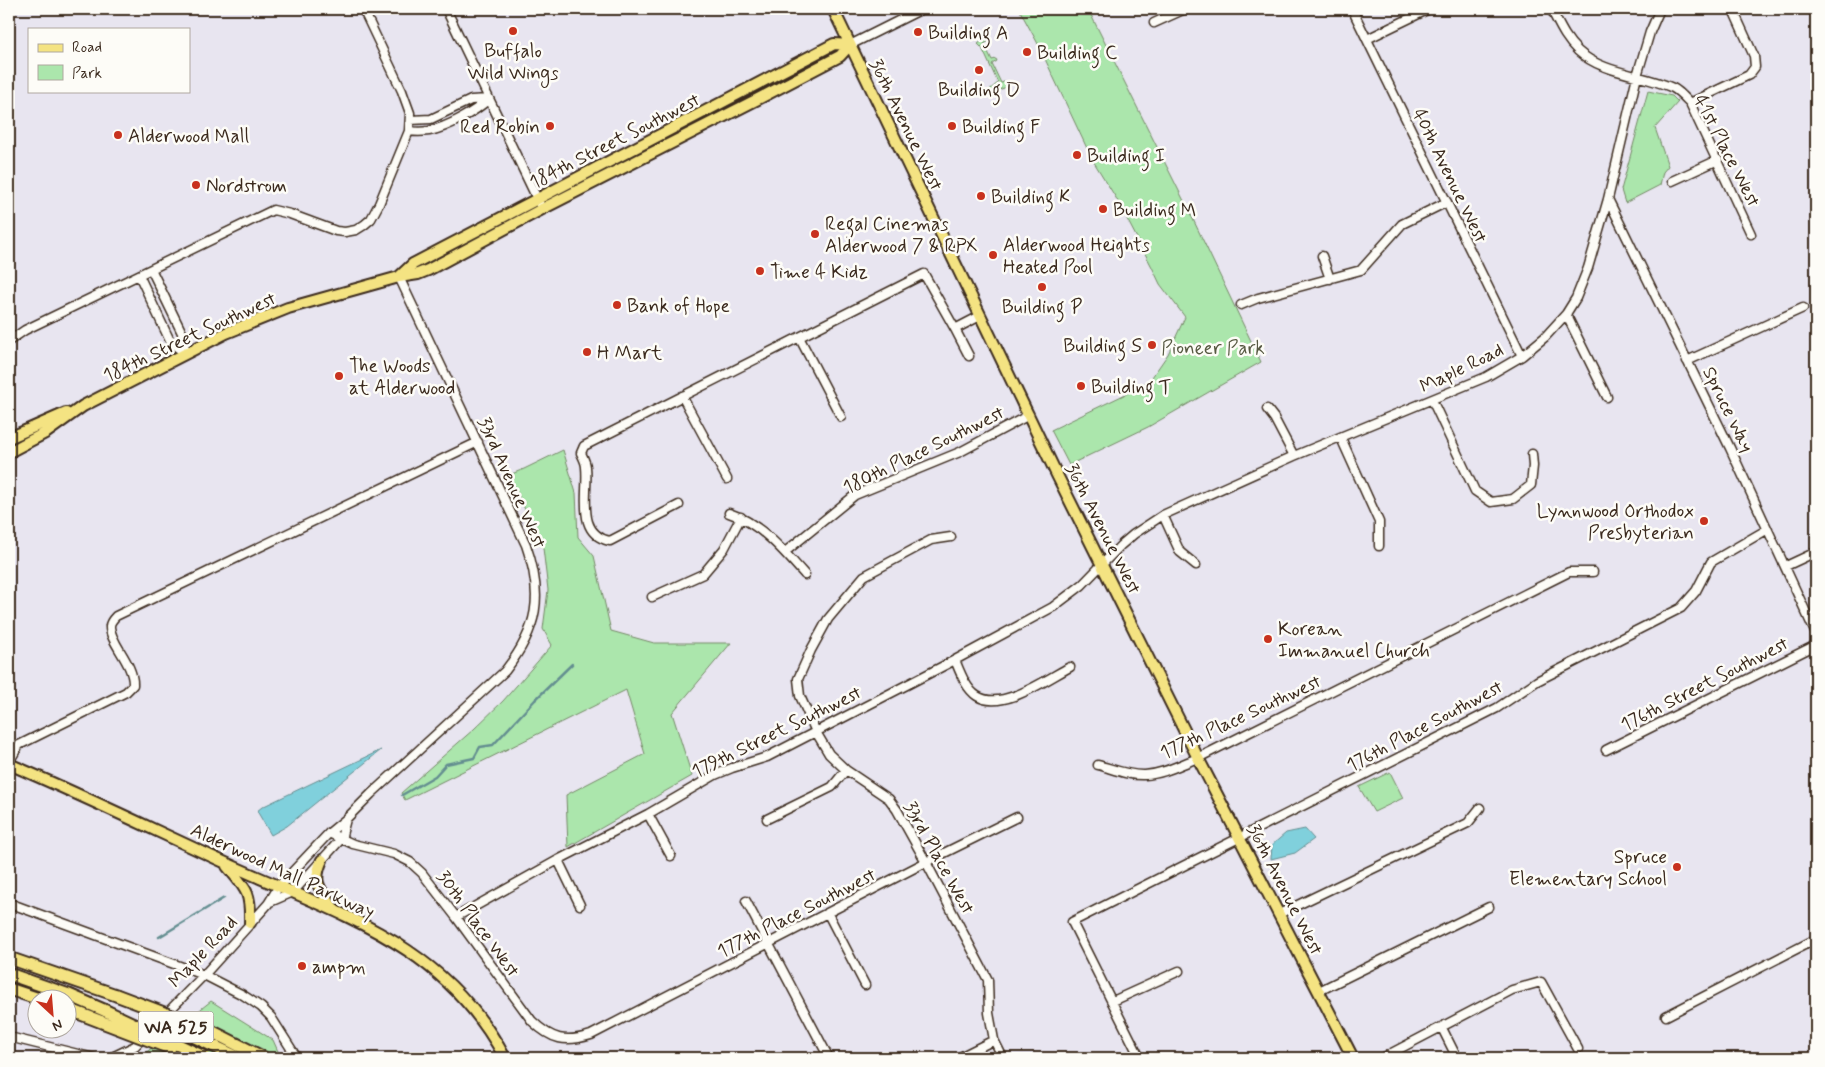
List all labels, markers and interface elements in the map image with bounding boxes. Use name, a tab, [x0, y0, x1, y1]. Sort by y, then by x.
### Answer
place label: Building A	[928, 21, 1009, 49]
marker: Buffalo Wild Wings	[507, 25, 519, 37]
marker: Building A	[912, 26, 924, 38]
legend	[28, 28, 190, 92]
text: Road	[72, 38, 102, 58]
place label: Buffalo Wild Wings	[467, 39, 559, 88]
place label: Building C	[1037, 41, 1117, 69]
marker: Building C	[1021, 46, 1033, 58]
street label: 36th Avenue West	[863, 55, 948, 195]
text: Park	[72, 64, 102, 84]
marker: Building D	[973, 64, 985, 76]
place label: Building D	[938, 78, 1020, 106]
street label: 184th Street Southwest	[525, 88, 704, 195]
street label: 41st Place West	[1688, 90, 1766, 211]
street label: 40th Avenue West	[1406, 104, 1493, 247]
place label: Red Robin	[460, 115, 540, 140]
place label: Building F	[962, 115, 1041, 143]
marker: Red Robin	[544, 120, 556, 132]
marker: Building F	[946, 120, 958, 132]
place label: Alderwood Mall	[128, 124, 249, 149]
marker: Alderwood Mall	[112, 129, 124, 141]
place label: Building I	[1087, 144, 1165, 172]
marker: Building I	[1071, 149, 1083, 161]
place label: Nordstrom	[206, 174, 287, 199]
marker: Nordstrom	[190, 179, 202, 191]
place label: Building K	[991, 185, 1070, 213]
marker: Building K	[975, 190, 987, 202]
place label: Building M	[1113, 198, 1197, 226]
marker: Building M	[1097, 203, 1109, 215]
place label: Regal Cinemas Alderwood 7 & RPX	[825, 212, 978, 259]
marker: Regal Cinemas Alderwood 7 & RPX	[809, 228, 821, 240]
place label: Alderwood Heights Heated Pool	[1003, 233, 1151, 280]
marker: Alderwood Heights Heated Pool	[987, 249, 999, 261]
place label: Time 4 Kidz	[770, 260, 868, 285]
marker: Time 4 Kidz	[754, 265, 766, 277]
marker: Building P	[1036, 281, 1048, 293]
street label: 184th Street Southwest	[99, 286, 280, 388]
place label: Bank of Hope	[627, 294, 730, 319]
place label: Building P	[1002, 295, 1083, 323]
marker: Bank of Hope	[611, 299, 623, 311]
place label: Building S	[1063, 334, 1142, 362]
park label: Pioneer Park	[1161, 336, 1265, 361]
street label: Maple Road	[1416, 337, 1508, 399]
marker: Building S	[1146, 339, 1158, 351]
place label: H Mart	[597, 341, 662, 366]
marker: H Mart	[581, 346, 593, 358]
place label: The Woods at Alderwood	[349, 354, 455, 401]
street label: Spruce Way	[1696, 363, 1759, 457]
marker: The Woods at Alderwood	[333, 370, 345, 382]
place label: Building T	[1091, 375, 1172, 403]
marker: Building T	[1075, 380, 1087, 392]
street label: 180th Place Southwest	[839, 400, 1008, 500]
street label: 33rd Avenue West	[471, 413, 552, 552]
street label: 36th Avenue West	[1059, 459, 1146, 598]
place label: Lynnwood Orthodox Presbyterian	[1537, 499, 1694, 546]
marker: Lynnwood Orthodox Presbyterian	[1698, 515, 1710, 527]
place label: Korean Immanuel Church	[1278, 617, 1430, 664]
street label: 176th Street Southwest	[1617, 631, 1793, 737]
marker: Korean Immanuel Church	[1262, 633, 1274, 645]
street label: 177th Place Southwest	[1156, 669, 1325, 766]
street label: 176th Place Southwest	[1342, 675, 1507, 778]
street label: 179th Street Southwest	[688, 680, 866, 784]
street label: 33rd Place West	[897, 797, 980, 919]
street label: Alderwood Mall Parkway	[186, 818, 379, 926]
street label: 36th Avenue West	[1241, 820, 1328, 959]
place label: Spruce Elementary School	[1509, 845, 1667, 892]
marker: Spruce Elementary School	[1671, 861, 1683, 873]
street label: 177th Place Southwest	[713, 863, 880, 964]
street label: 30th Place West	[431, 866, 525, 982]
street label: Maple Road	[163, 910, 243, 994]
place label: ampm	[312, 955, 366, 980]
marker: ampm	[296, 960, 308, 972]
north arrow	[28, 990, 78, 1040]
road number: WA 525	[138, 1012, 214, 1042]
text: N	[49, 1015, 65, 1035]

